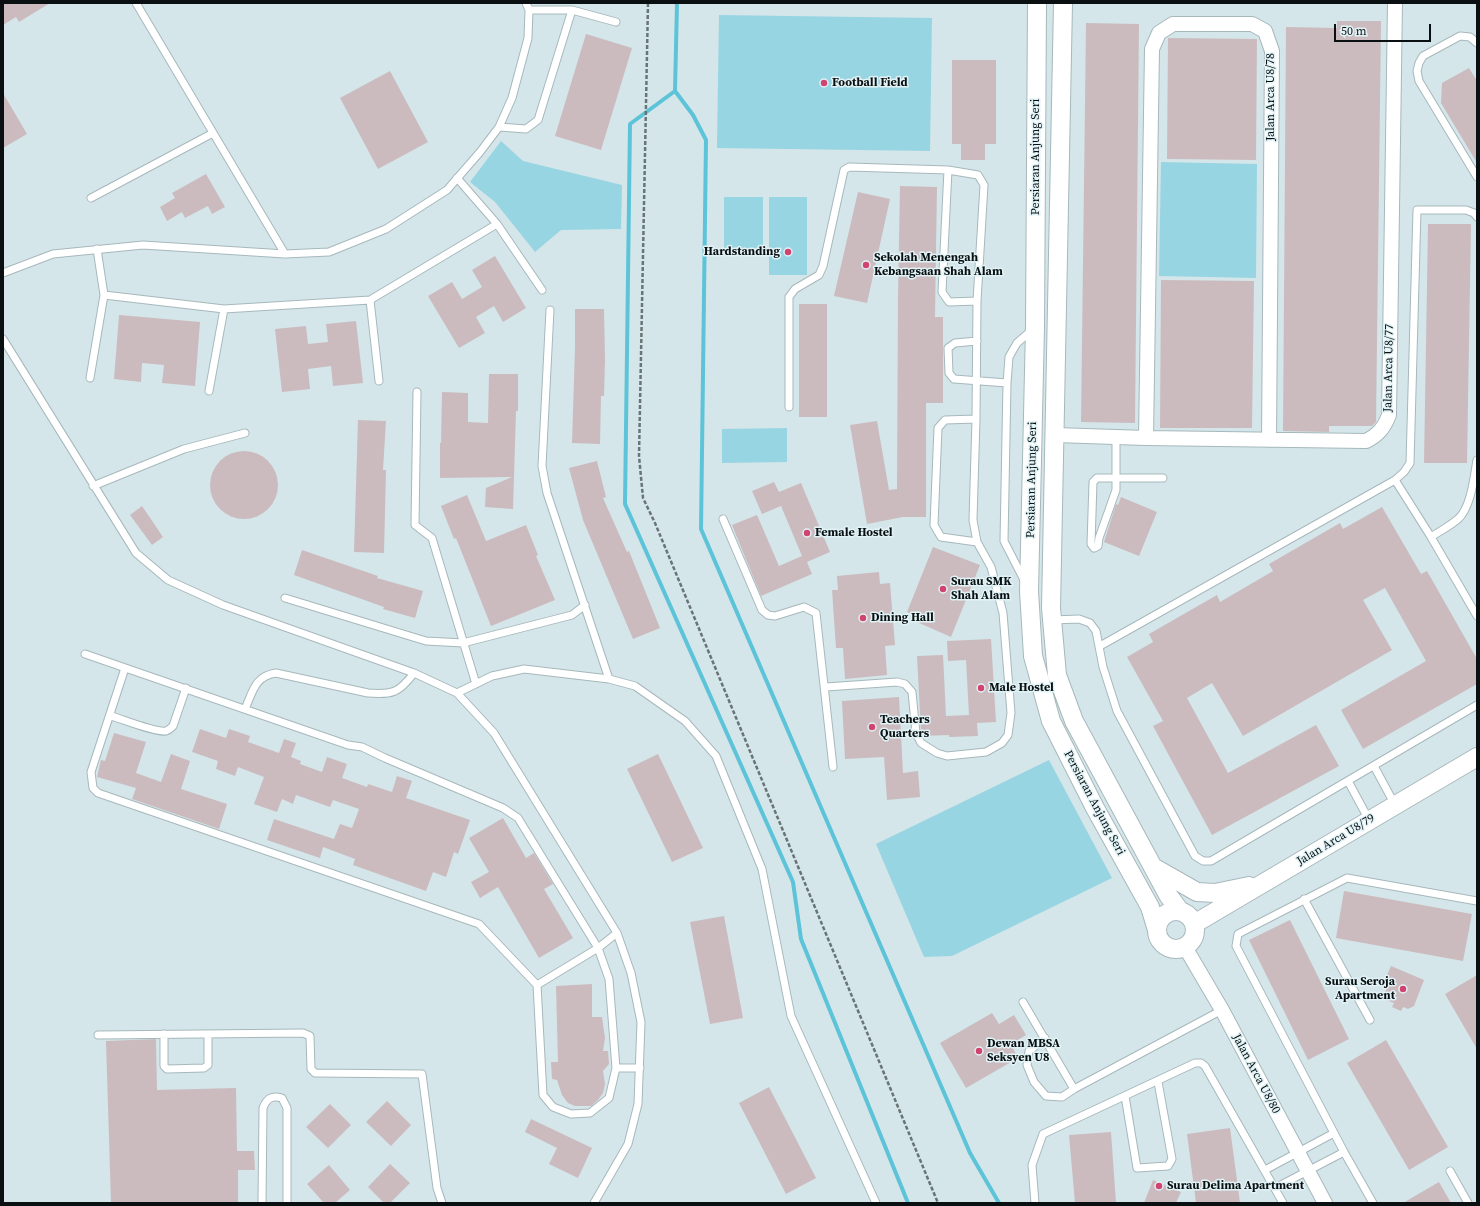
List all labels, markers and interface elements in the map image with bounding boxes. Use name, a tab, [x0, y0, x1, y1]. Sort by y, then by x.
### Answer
scale bar	[1336, 16, 1433, 42]
text: 50 m	[1341, 23, 1367, 39]
street label: Jalan Arca U8/78	[1264, 53, 1278, 141]
place label: Football Field	[832, 76, 908, 90]
marker: Football Field	[819, 78, 829, 88]
street label: Persiaran Anjung Seri	[1029, 99, 1043, 215]
place label: Hardstanding	[704, 245, 780, 259]
marker: Hardstanding	[783, 247, 793, 257]
place label: Sekolah Menengah Kebangsaan Shah Alam	[874, 251, 1003, 279]
marker: Sekolah Menengah Kebangsaan Shah Alam	[861, 260, 871, 270]
street label: Jalan Arca U8/77	[1381, 324, 1397, 412]
street label: Persiaran Anjung Seri	[1024, 422, 1040, 538]
place label: Female Hostel	[815, 526, 893, 540]
marker: Female Hostel	[802, 528, 812, 538]
place label: Surau SMK Shah Alam	[951, 575, 1012, 603]
marker: Surau SMK Shah Alam	[938, 584, 948, 594]
place label: Dining Hall	[871, 611, 934, 625]
marker: Dining Hall	[858, 613, 868, 623]
place label: Male Hostel	[989, 681, 1054, 695]
marker: Male Hostel	[976, 683, 986, 693]
place label: Teachers Quarters	[880, 713, 930, 741]
marker: Teachers Quarters	[867, 722, 877, 732]
street label: Persiaran Anjung Seri	[1060, 748, 1128, 858]
street label: Jalan Arca U8/79	[1294, 811, 1378, 869]
place label: Surau Seroja Apartment	[1325, 975, 1395, 1003]
marker: Surau Seroja Apartment	[1398, 984, 1408, 994]
street label: Jalan Arca U8/80	[1229, 1032, 1283, 1116]
place label: Dewan MBSA Seksyen U8	[987, 1037, 1060, 1065]
marker: Dewan MBSA Seksyen U8	[974, 1046, 984, 1056]
place label: Surau Delima Apartment	[1167, 1179, 1304, 1193]
marker: Surau Delima Apartment	[1154, 1181, 1164, 1191]

